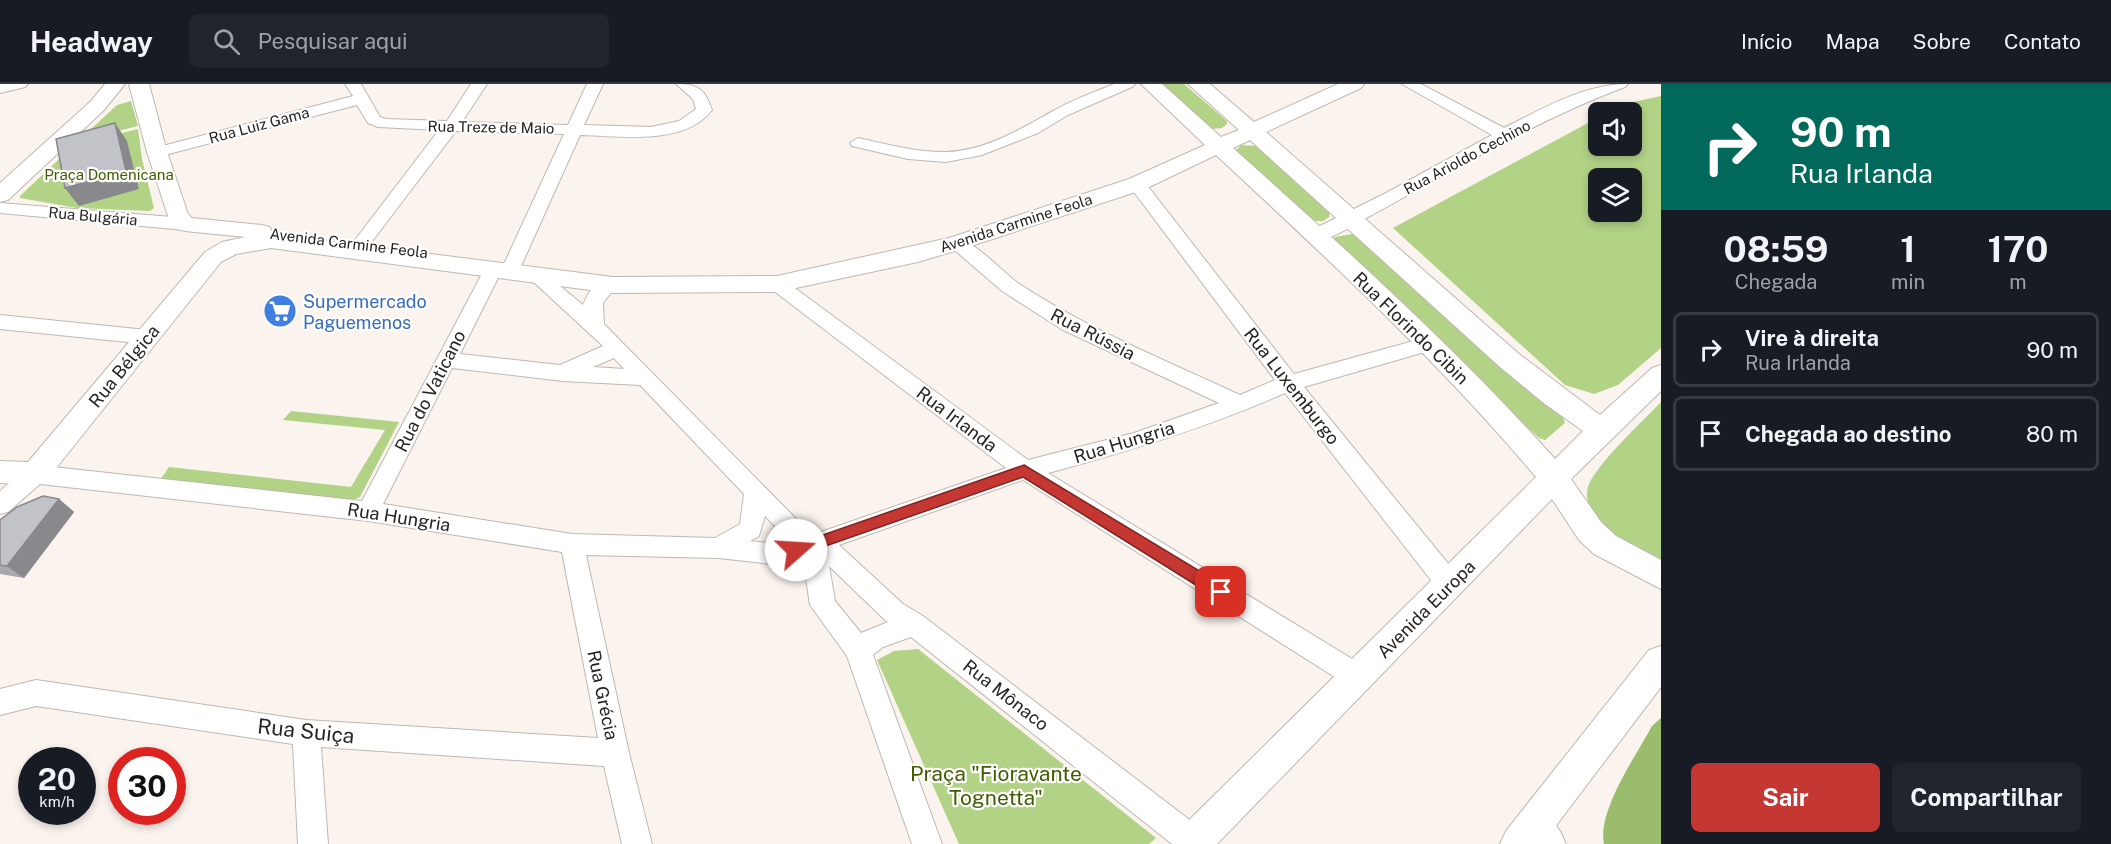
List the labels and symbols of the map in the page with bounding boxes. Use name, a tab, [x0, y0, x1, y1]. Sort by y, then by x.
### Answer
street label: Rua Luiz Gama	[207, 103, 311, 147]
street label: Rua Arioldo Cechino	[1401, 116, 1533, 198]
street label: Rua Treze de Maio	[427, 117, 555, 137]
park label: Praça Domenicana	[44, 166, 174, 183]
street label: Avenida Carmine Feola	[938, 190, 1094, 256]
street label: Rua Bulgária	[48, 204, 138, 228]
street label: Avenida Carmine Feola	[269, 225, 429, 261]
street label: Rua Florindo Cibin	[1349, 267, 1473, 389]
place label: Supermercado Paguemenos	[303, 291, 427, 333]
supermarket icon: Supermercado Paguemenos	[262, 293, 298, 329]
street label: Rua Rússia	[1047, 304, 1139, 364]
street label: Rua Bélgica	[84, 321, 164, 411]
street label: Rua Luxemburgo	[1240, 323, 1344, 449]
street label: Rua do Vaticano	[390, 327, 470, 455]
street label: Rua Irlanda	[913, 382, 1001, 456]
street label: Rua Hungria	[1071, 417, 1177, 467]
street label: Rua Hungria	[346, 498, 452, 536]
position arrow	[764, 518, 828, 582]
street label: Avenida Europa	[1373, 556, 1479, 662]
pin	[1195, 566, 1246, 617]
street label: Rua Grécia	[583, 648, 623, 742]
street label: Rua Mônaco	[959, 655, 1053, 735]
street label: Rua Suiça	[256, 713, 356, 749]
speed limit sign: 30	[108, 747, 186, 825]
park label: Praça "Fioravante Tognetta"	[910, 761, 1082, 810]

